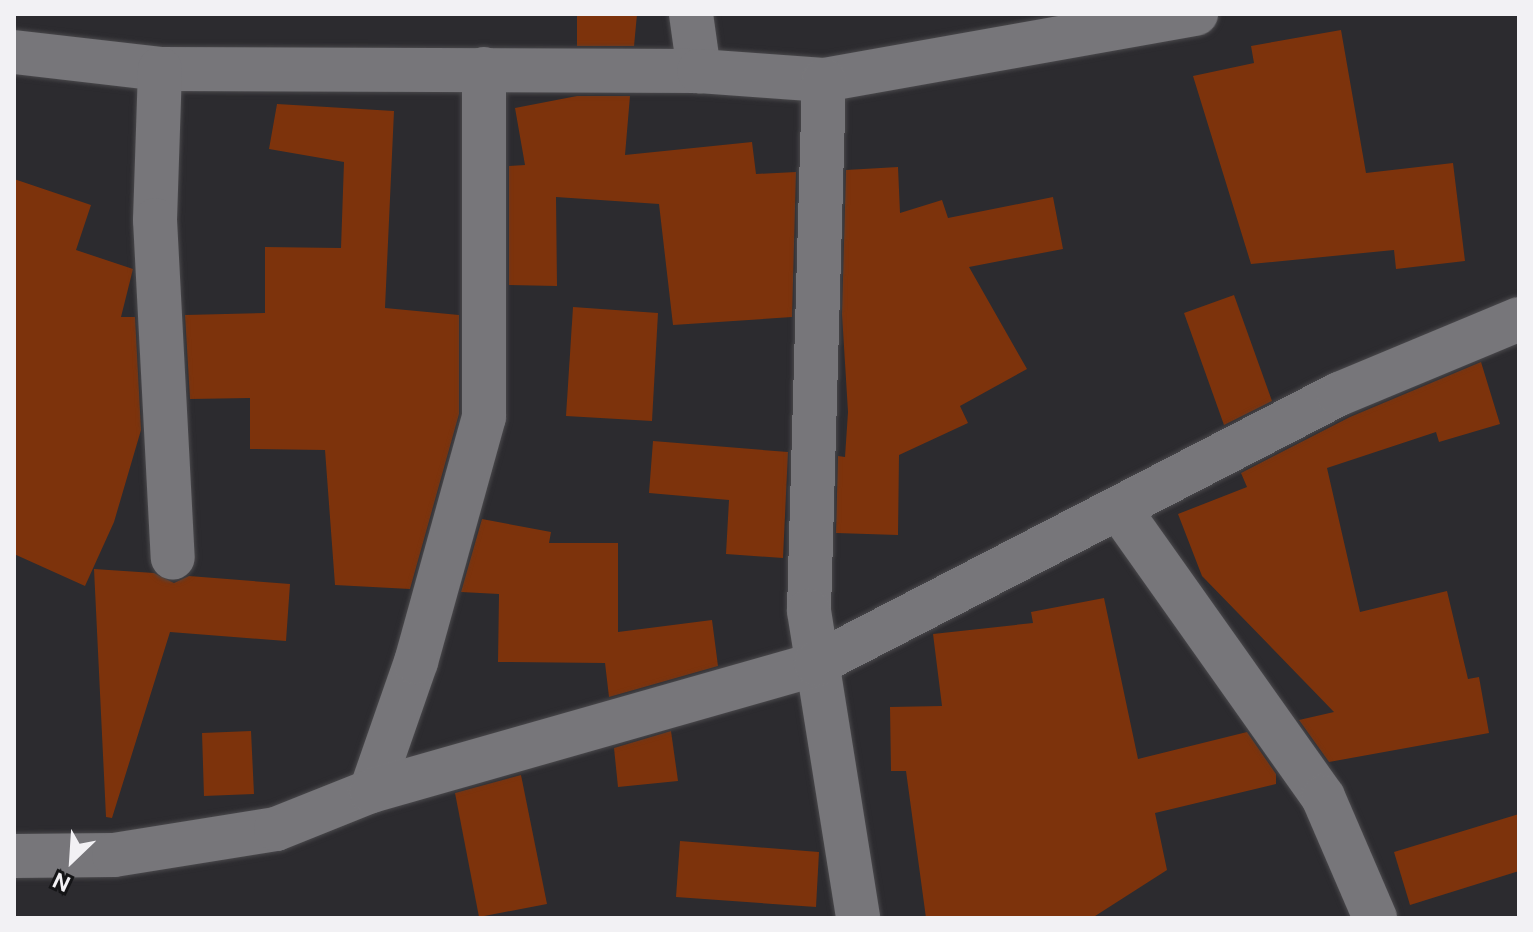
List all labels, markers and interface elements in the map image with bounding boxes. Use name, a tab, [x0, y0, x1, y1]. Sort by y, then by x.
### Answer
north arrow	[32, 820, 112, 900]
text: N	[48, 866, 75, 899]

